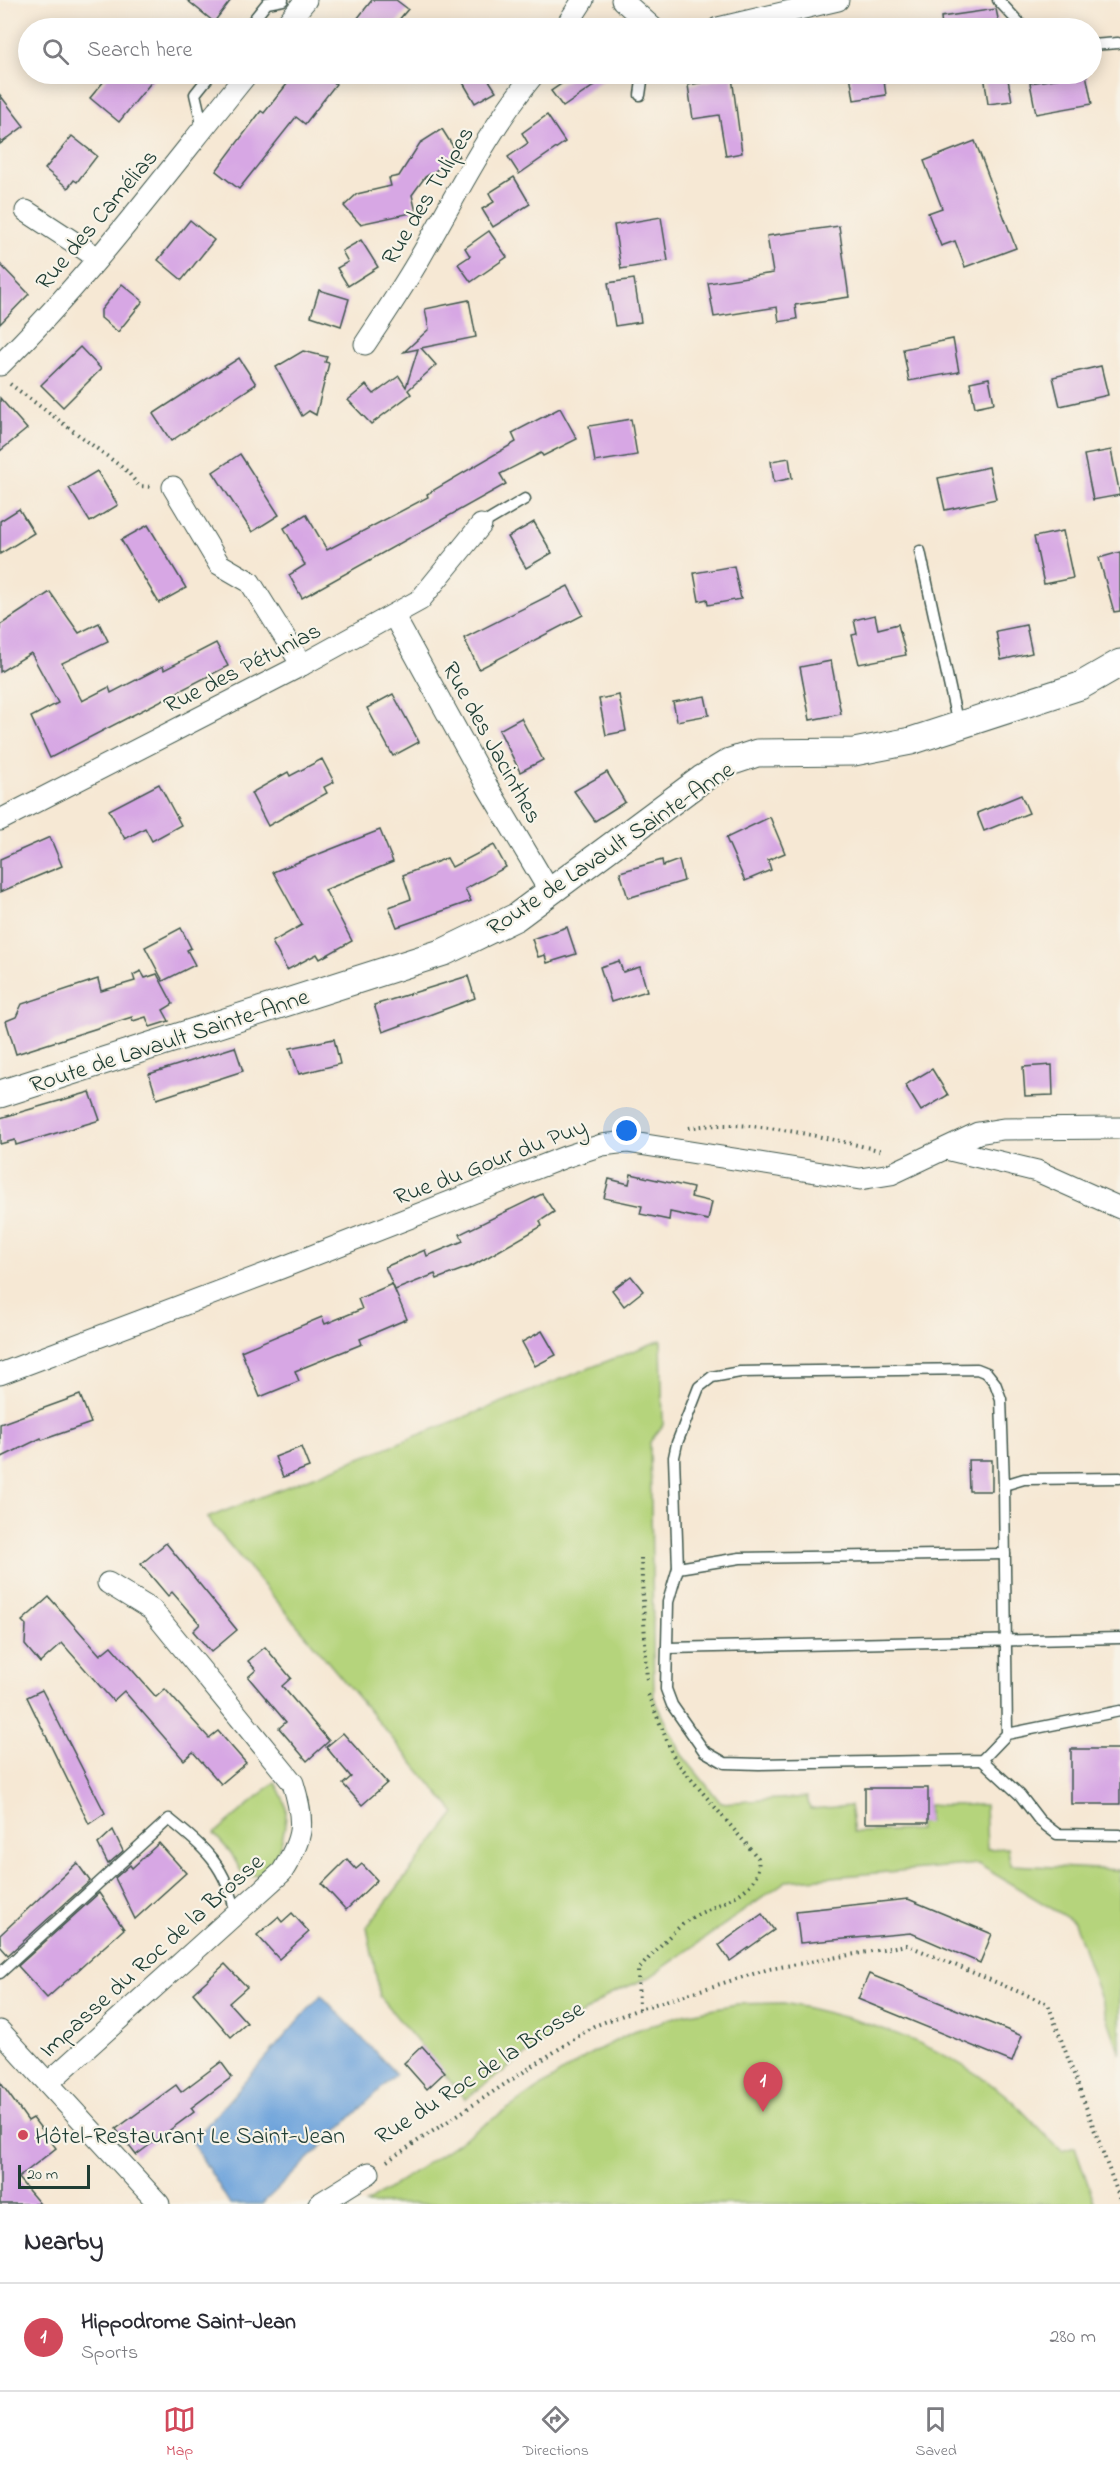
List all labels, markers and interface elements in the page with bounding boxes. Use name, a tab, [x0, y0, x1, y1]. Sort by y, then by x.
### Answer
search box	[18, 18, 1102, 84]
icon: search	[39, 35, 72, 68]
text: Search here	[87, 35, 192, 67]
street label: Rue des Tulipes	[374, 120, 484, 272]
street label: Rue des Camélias	[28, 142, 168, 299]
street label: Rue des Pétunias	[158, 614, 328, 724]
street label: Rue des Jacinthes	[432, 656, 550, 830]
street label: Route de Lavault Sainte-Anne	[481, 754, 742, 946]
street label: Route de Lavault Sainte-Anne	[26, 981, 314, 1104]
street label: Rue du Gour du Puy	[389, 1110, 593, 1217]
your location	[612, 1116, 641, 1145]
street label: Impasse du Roc de la Brosse	[33, 1846, 273, 2067]
street label: Rue du Roc de la Brosse	[369, 1993, 592, 2155]
pin: 1	[744, 2062, 783, 2112]
place label: Hôtel-Restaurant Le Saint-Jean	[35, 2120, 345, 2155]
marker: Hôtel-Restaurant Le Saint-Jean	[16, 2128, 30, 2142]
scale bar	[18, 2162, 90, 2190]
text: 20 m	[27, 2163, 58, 2187]
text: Nearby	[24, 2224, 103, 2262]
text: Hippodrome Saint-Jean	[81, 2307, 296, 2339]
text: 1	[40, 2323, 47, 2352]
text: 280 m	[1049, 2323, 1096, 2352]
text: Sports	[81, 2339, 138, 2368]
tab: Map	[163, 2403, 196, 2463]
tab: Directions	[522, 2403, 589, 2463]
tab: Saved	[915, 2403, 957, 2463]

